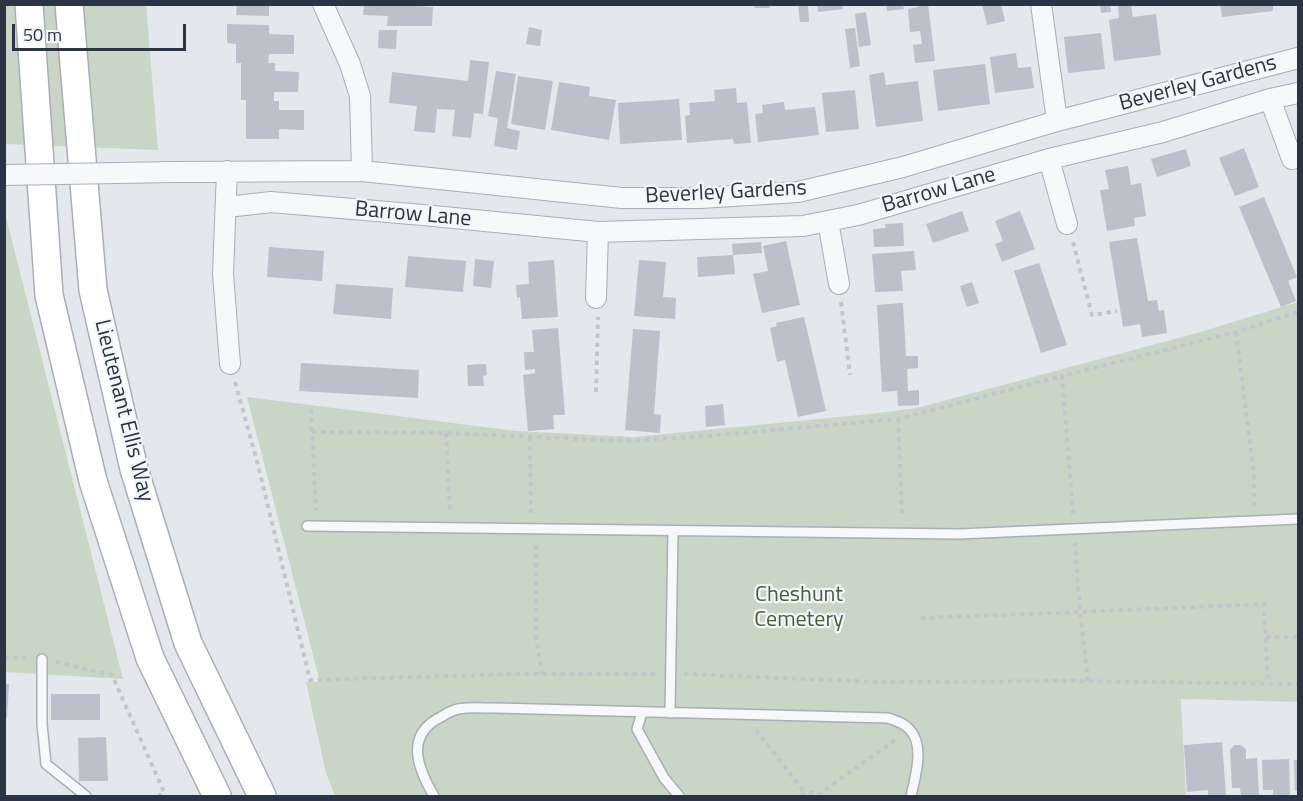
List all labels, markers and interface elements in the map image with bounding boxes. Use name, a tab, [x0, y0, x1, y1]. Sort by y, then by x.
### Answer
scale bar	[15, 12, 189, 50]
text: 50 m	[23, 21, 62, 48]
street label: Beverley Gardens	[1116, 50, 1280, 118]
street label: Barrow Lane	[879, 162, 999, 220]
street label: Beverley Gardens	[645, 176, 807, 210]
street label: Barrow Lane	[353, 197, 473, 233]
street label: Lieutenant Ellis Way	[88, 317, 158, 505]
park label: Cheshunt Cemetery	[754, 583, 844, 634]

